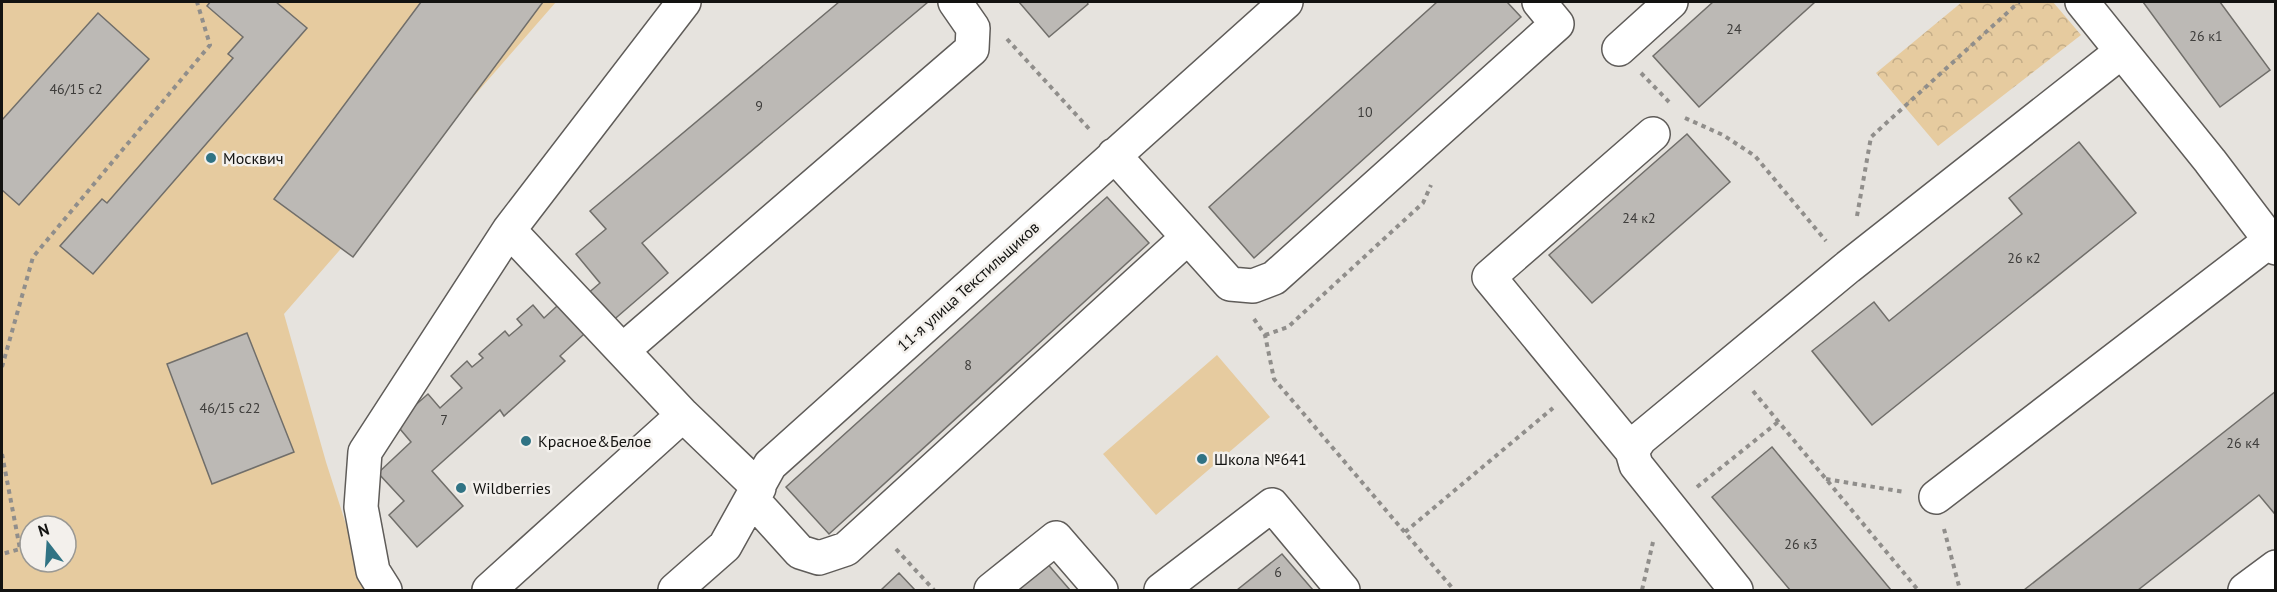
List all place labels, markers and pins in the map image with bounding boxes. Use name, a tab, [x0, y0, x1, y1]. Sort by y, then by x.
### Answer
place label: Москвич	[223, 148, 284, 168]
marker: Москвич	[204, 151, 218, 165]
place label: Красное&Белое	[538, 431, 651, 451]
marker: Красное&Белое	[519, 434, 533, 448]
place label: Школа №641	[1214, 449, 1307, 469]
marker: Школа №641	[1195, 452, 1209, 466]
place label: Wildberries	[473, 478, 551, 498]
marker: Wildberries	[454, 481, 468, 495]

